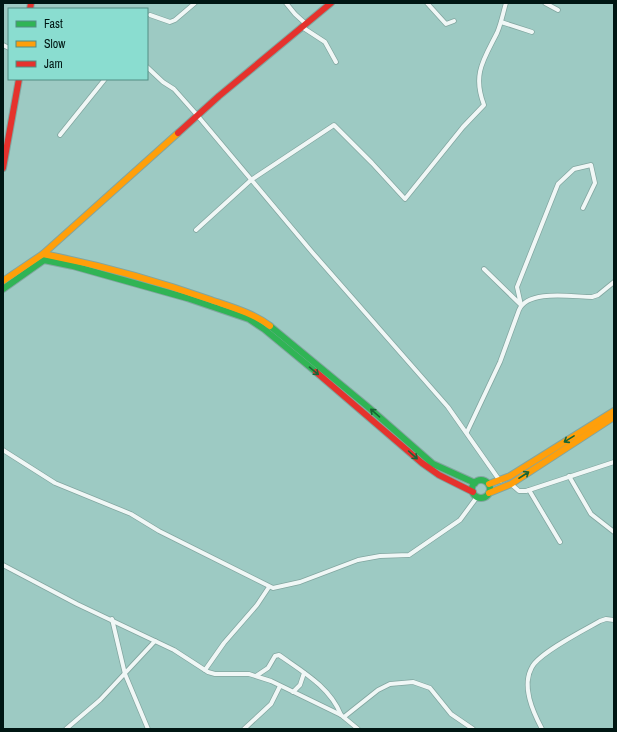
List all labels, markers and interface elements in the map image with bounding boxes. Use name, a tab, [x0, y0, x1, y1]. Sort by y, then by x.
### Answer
legend	[8, 8, 148, 80]
text: Fast	[44, 16, 63, 32]
text: Slow	[44, 36, 66, 52]
text: Jam	[44, 56, 63, 72]
one-way arrow	[309, 366, 319, 375]
one-way arrow	[370, 409, 380, 418]
one-way arrow	[564, 435, 575, 443]
one-way arrow	[407, 451, 418, 460]
one-way arrow	[518, 471, 530, 479]

